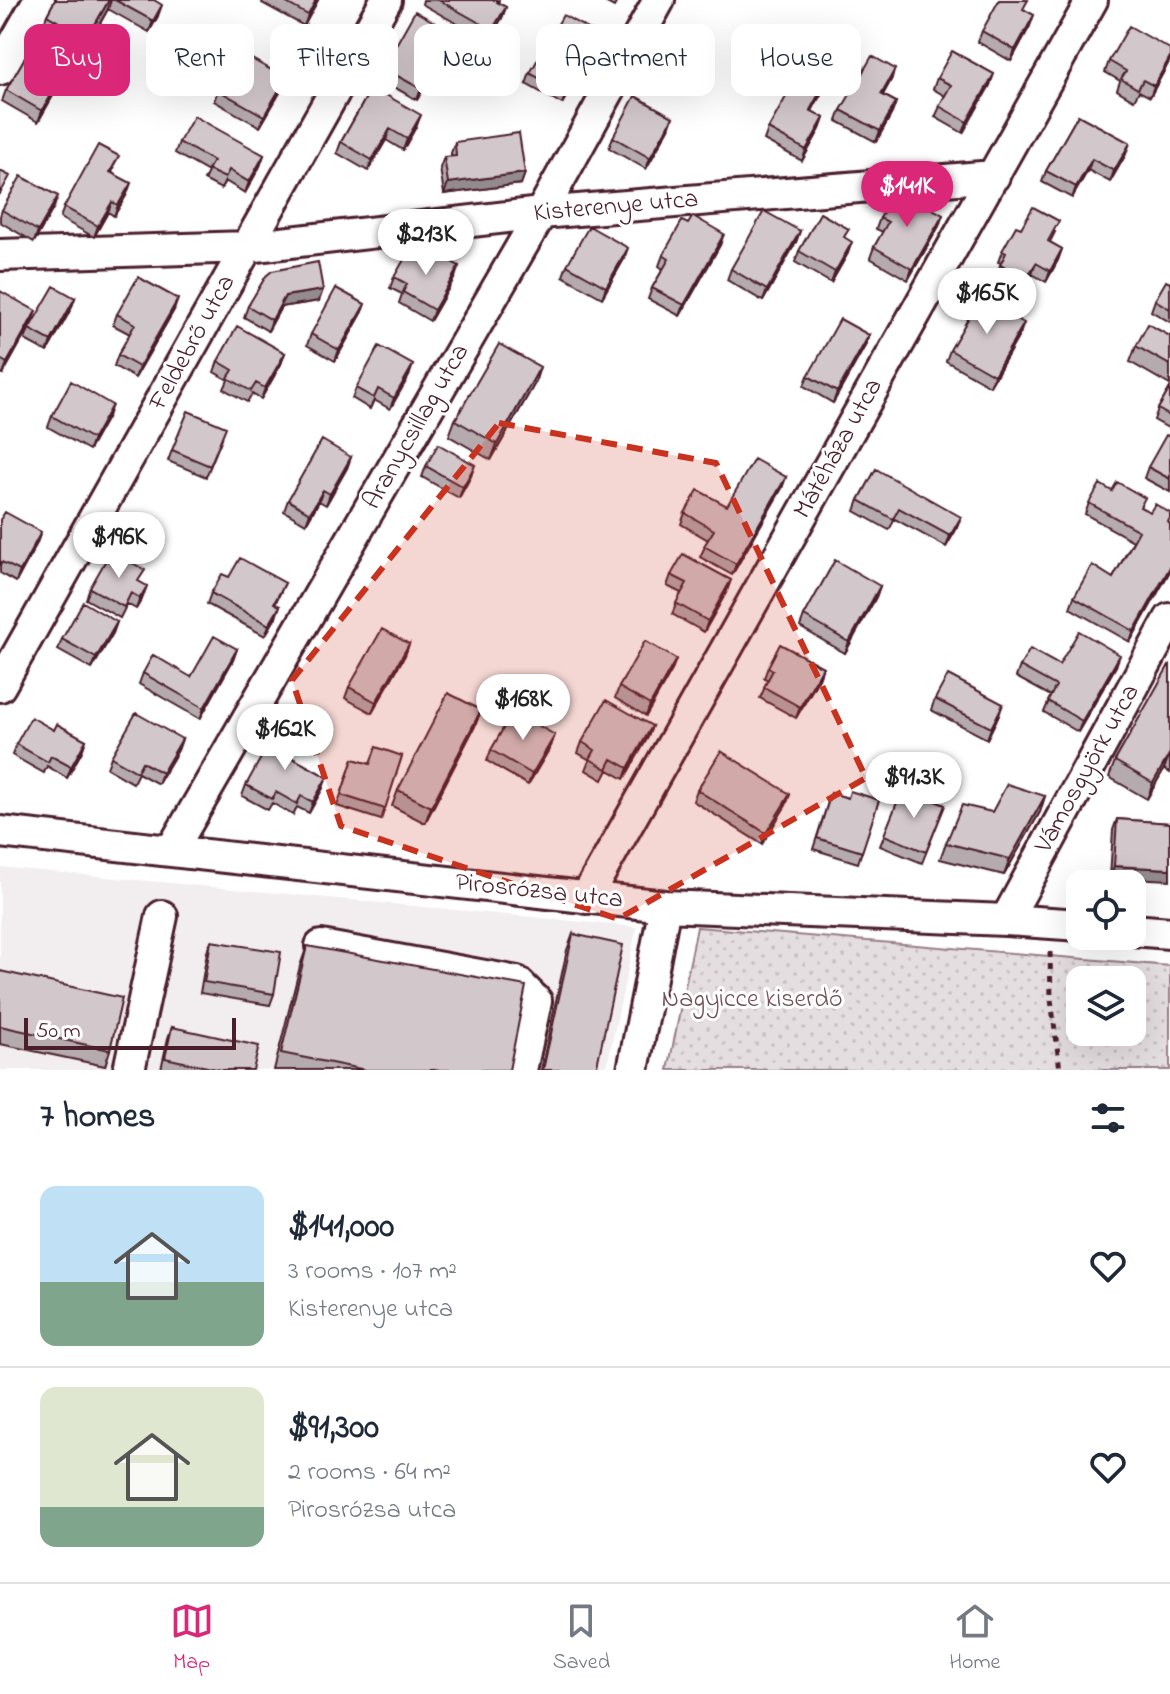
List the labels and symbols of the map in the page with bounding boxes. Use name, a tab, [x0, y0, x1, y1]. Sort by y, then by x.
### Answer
pin: $141K	[851, 161, 963, 229]
street label: Kisterenye utca	[532, 181, 700, 233]
pin: $213K	[370, 209, 482, 277]
street label: Feldebrő utca	[140, 268, 246, 419]
pin: $165K	[931, 268, 1043, 336]
street label: Aranycsillag utca	[354, 337, 480, 517]
street label: Mátéháza utca	[785, 372, 893, 526]
pin: $196K	[63, 512, 175, 580]
pin: $168K	[467, 674, 579, 742]
street label: Vámosgyörk utca	[1025, 678, 1150, 861]
pin: $162K	[229, 704, 341, 772]
pin: $91.3K	[849, 752, 979, 820]
street label: Pirosrózsa utca	[453, 864, 625, 920]
park label: Nagyicce kiserdő	[662, 981, 842, 1019]
scale bar	[24, 1014, 236, 1050]

